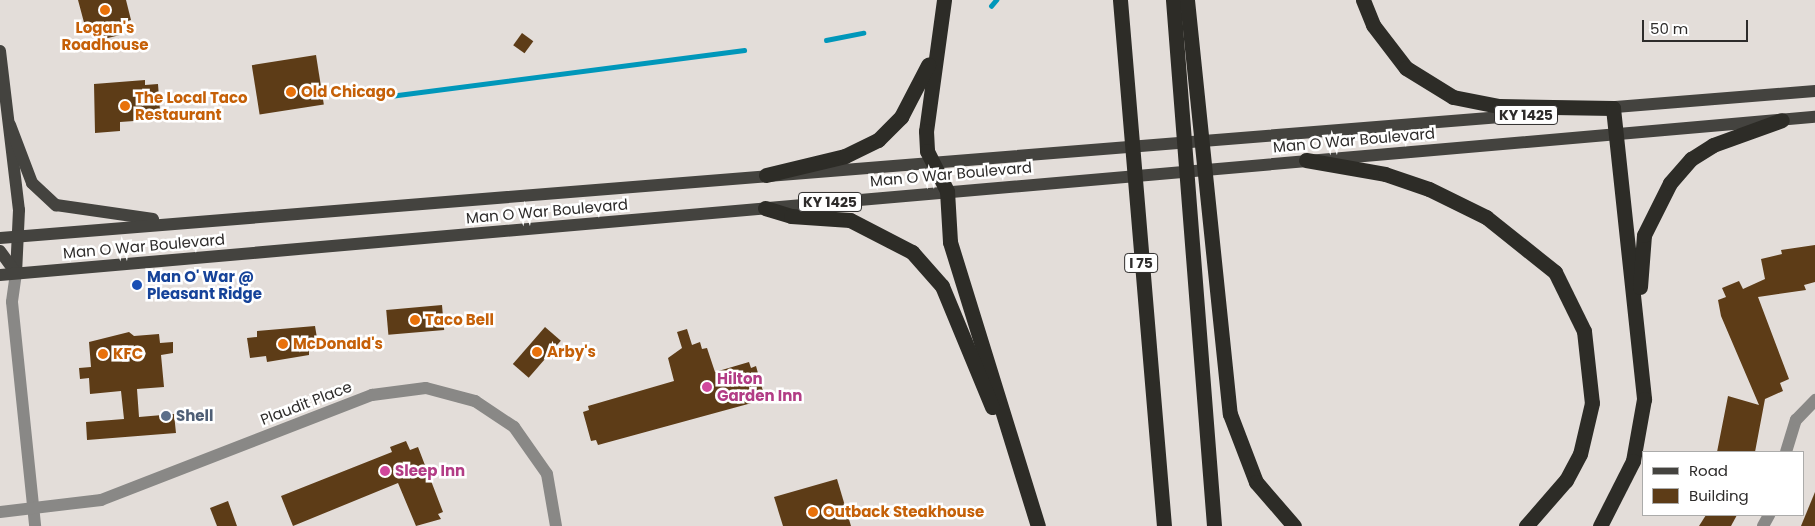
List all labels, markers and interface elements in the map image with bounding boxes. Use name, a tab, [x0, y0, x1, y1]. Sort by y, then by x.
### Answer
marker: Logan's Roadhouse	[99, 4, 111, 16]
scale bar	[1645, 10, 1751, 42]
place label: Logan's Roadhouse	[61, 18, 149, 53]
text: 50 m	[1650, 18, 1688, 39]
place label: Old Chicago	[301, 83, 396, 101]
marker: Old Chicago	[285, 86, 297, 98]
place label: The Local Taco Restaurant	[135, 88, 248, 123]
marker: The Local Taco Restaurant	[119, 100, 131, 112]
road number: KY 1425	[1494, 104, 1558, 126]
street label: Man O War Boulevard	[1272, 124, 1436, 156]
street label: Man O War Boulevard	[869, 158, 1033, 190]
road number: KY 1425	[798, 190, 862, 213]
street label: Man O War Boulevard	[465, 195, 629, 227]
street label: Man O War Boulevard	[62, 230, 226, 262]
road number: I 75	[1124, 252, 1158, 274]
place label: Man O' War @ Pleasant Ridge	[147, 267, 262, 302]
marker: Man O' War @ Pleasant Ridge	[131, 279, 143, 291]
place label: Taco Bell	[425, 311, 494, 329]
marker: Taco Bell	[409, 314, 421, 326]
place label: McDonald's	[293, 335, 383, 353]
marker: McDonald's	[277, 338, 289, 350]
place label: Arby's	[547, 343, 596, 361]
place label: KFC	[113, 345, 143, 363]
marker: Arby's	[531, 346, 543, 358]
marker: KFC	[97, 348, 109, 360]
place label: Hilton Garden Inn	[717, 369, 802, 404]
street label: Plaudit Place	[258, 377, 354, 429]
marker: Hilton Garden Inn	[701, 381, 713, 393]
place label: Shell	[176, 407, 213, 425]
marker: Shell	[160, 410, 172, 422]
legend	[1642, 451, 1805, 516]
text: Road	[1689, 460, 1728, 481]
place label: Sleep Inn	[395, 462, 465, 480]
marker: Sleep Inn	[379, 465, 391, 477]
text: Building	[1689, 485, 1749, 506]
place label: Outback Steakhouse	[823, 503, 984, 521]
marker: Outback Steakhouse	[807, 506, 819, 518]

